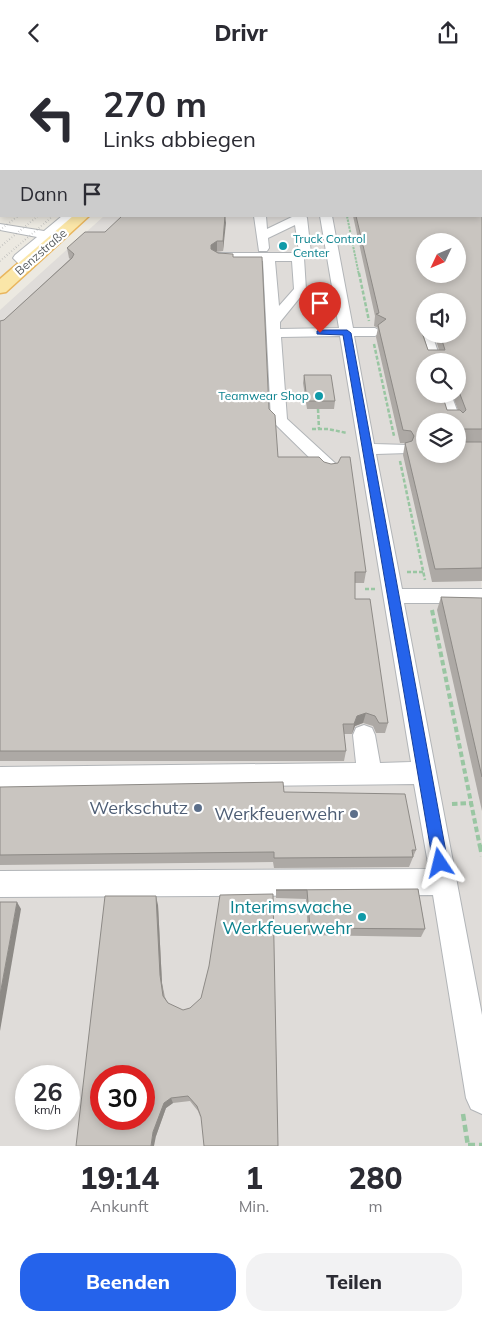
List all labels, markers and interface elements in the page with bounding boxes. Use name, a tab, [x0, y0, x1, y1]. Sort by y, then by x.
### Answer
icon: back	[20, 19, 48, 47]
text: Drivr	[214, 19, 268, 47]
icon: share	[434, 19, 462, 47]
text: 270 m	[103, 82, 207, 126]
icon: left	[20, 85, 85, 150]
text: Links abbiegen	[103, 125, 256, 153]
icon: arrive	[78, 180, 106, 208]
text: Dann	[20, 182, 68, 206]
street label: Benzstraße	[12, 225, 70, 278]
place label: Truck Control Center	[293, 231, 366, 260]
north arrow	[416, 233, 466, 283]
map controls	[416, 233, 466, 463]
marker: Truck Control Center	[277, 240, 289, 252]
pin	[299, 282, 341, 333]
icon: arrive	[306, 289, 334, 317]
button: sound	[416, 293, 466, 343]
button: search	[416, 353, 466, 403]
place label: Teamwear Shop	[218, 388, 309, 403]
marker: Teamwear Shop	[313, 390, 325, 402]
button: layers	[416, 413, 466, 463]
place label: Werkschutz	[89, 796, 188, 819]
marker: Werkschutz	[192, 802, 204, 814]
place label: Werkfeuerwehr	[214, 802, 344, 825]
marker: Werkfeuerwehr	[348, 808, 360, 820]
position arrow	[413, 836, 465, 888]
place label: Interimswache Werkfeuerwehr	[222, 895, 352, 939]
marker: Interimswache Werkfeuerwehr	[356, 911, 368, 923]
speed limit sign: 30	[90, 1065, 155, 1130]
text: 26	[32, 1076, 63, 1107]
text: km/h	[34, 1102, 61, 1117]
text: 19:14	[79, 1159, 159, 1197]
text: 1	[245, 1159, 263, 1197]
text: 280	[349, 1159, 403, 1197]
text: Ankunft	[90, 1196, 149, 1216]
text: Min.	[239, 1196, 269, 1216]
text: m	[369, 1196, 383, 1216]
button: Beenden	[20, 1253, 236, 1311]
button: Teilen	[246, 1253, 462, 1311]

